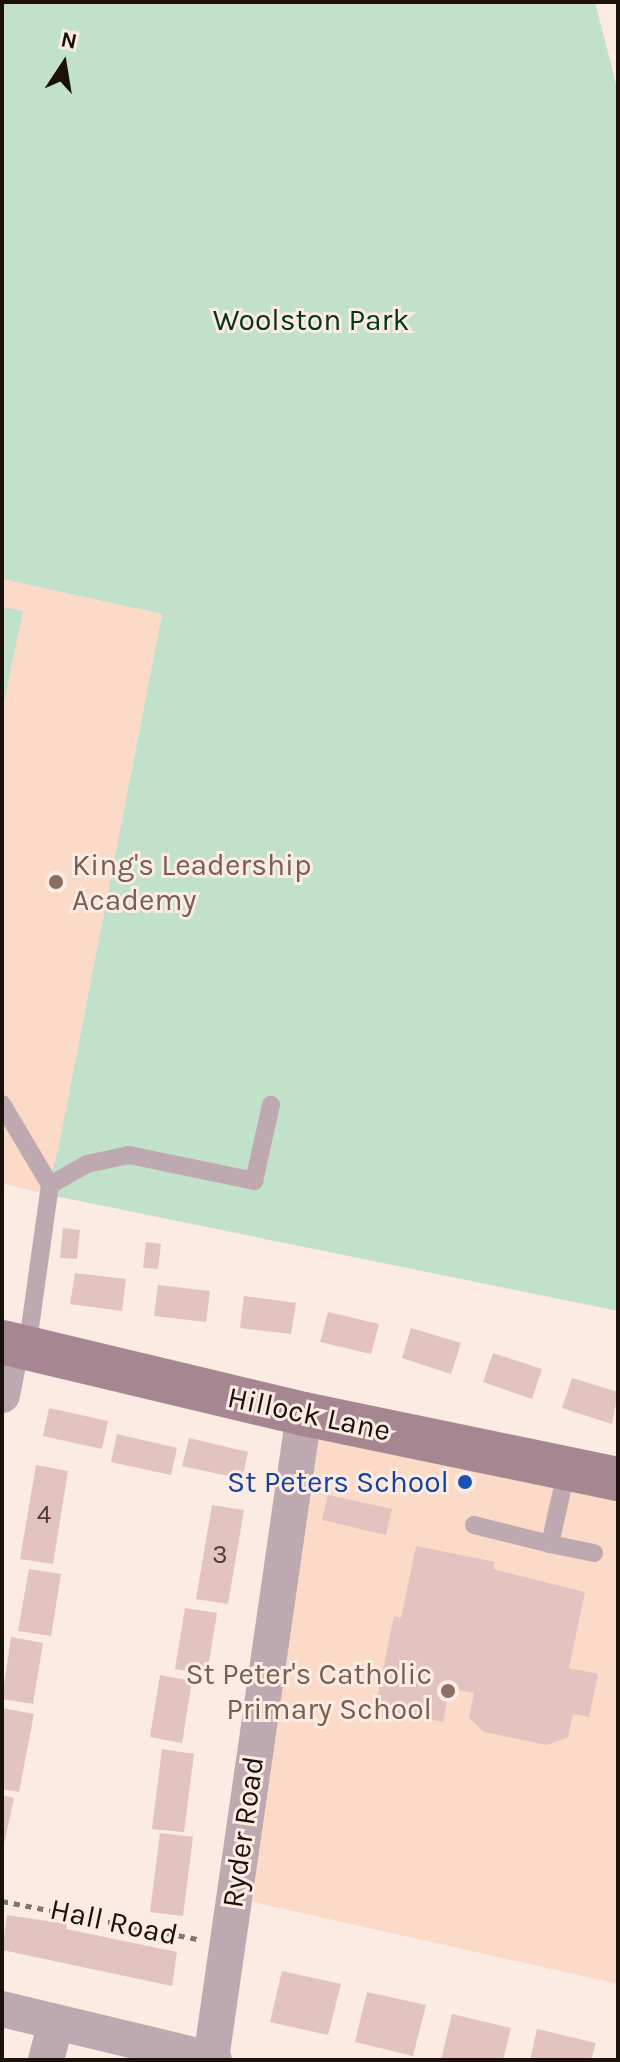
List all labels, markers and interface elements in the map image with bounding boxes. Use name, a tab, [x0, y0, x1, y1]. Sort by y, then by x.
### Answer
north arrow	[24, 24, 104, 104]
text: N	[59, 26, 79, 55]
park label: Woolston Park	[213, 302, 409, 338]
place label: King's Leadership Academy	[72, 847, 311, 918]
marker: King's Leadership Academy	[47, 873, 65, 891]
street label: Hillock Lane	[224, 1379, 394, 1449]
place label: St Peters School	[227, 1464, 449, 1500]
marker: St Peters School	[456, 1473, 474, 1491]
house number: 4	[37, 1499, 51, 1531]
house number: 3	[212, 1539, 228, 1571]
place label: St Peter's Catholic Primary School	[185, 1656, 432, 1726]
marker: St Peter's Catholic Primary School	[439, 1682, 457, 1700]
street label: Ryder Road	[215, 1754, 271, 1910]
street label: Hall Road	[47, 1891, 181, 1953]

